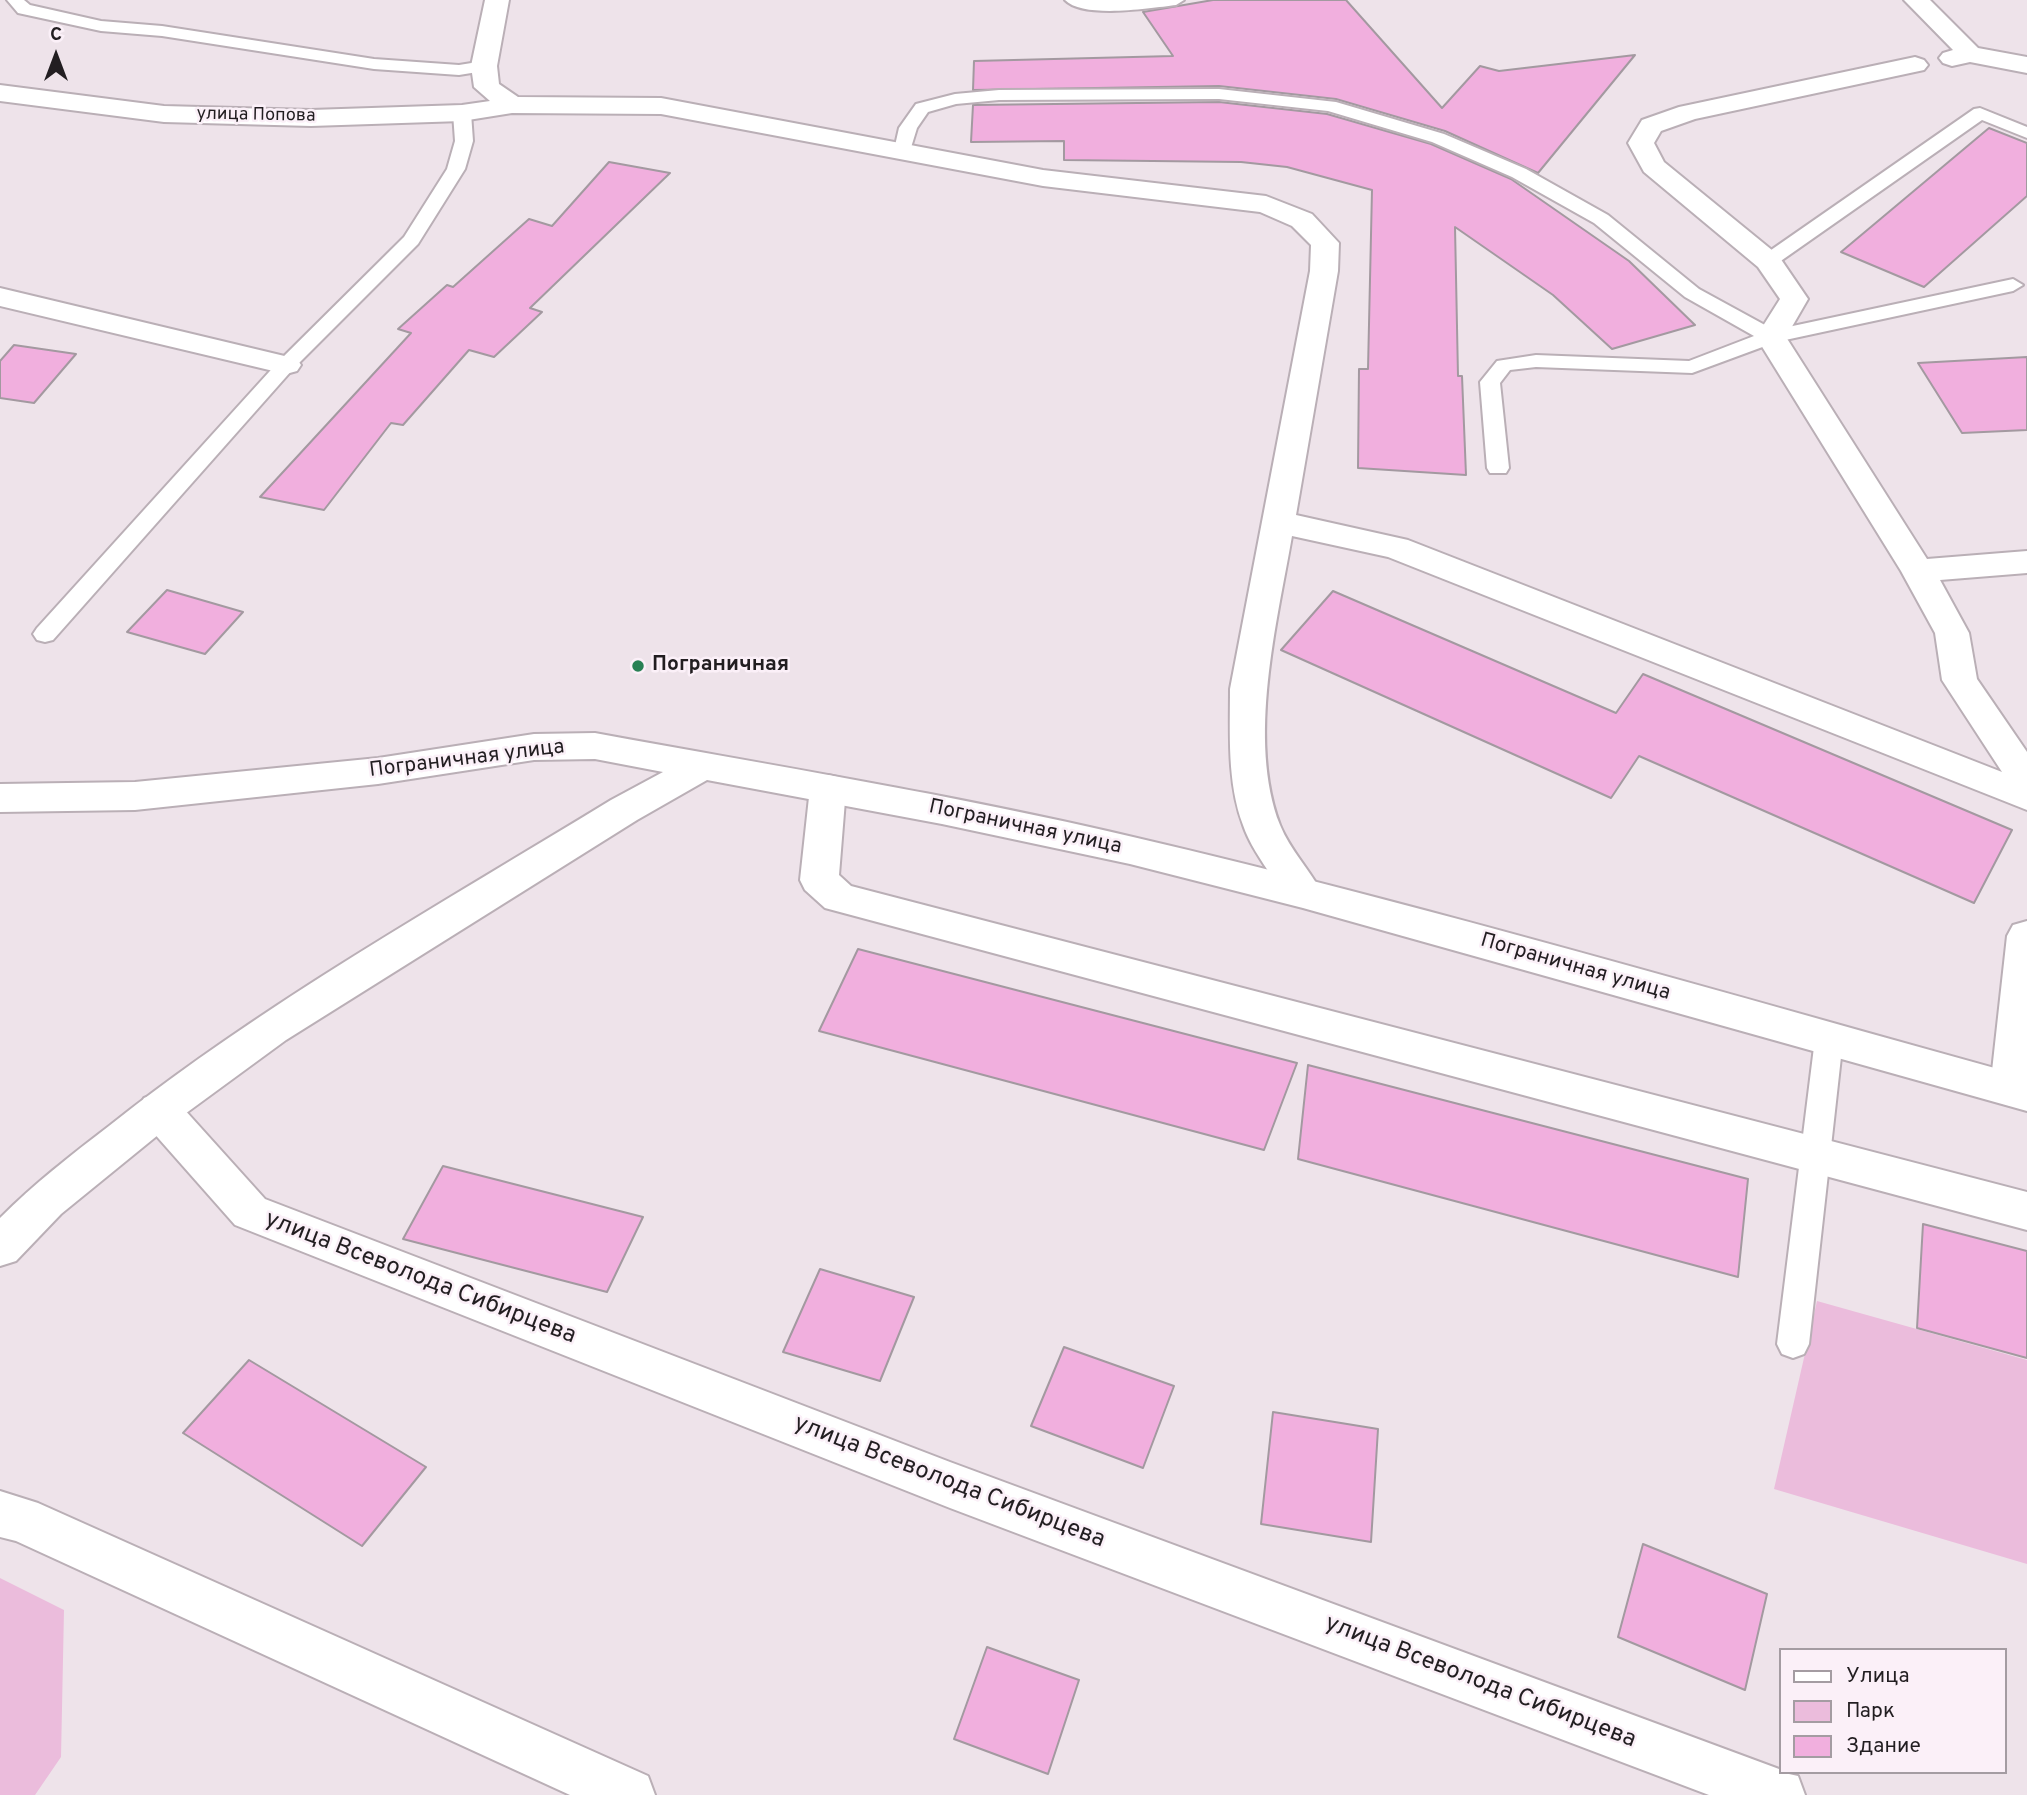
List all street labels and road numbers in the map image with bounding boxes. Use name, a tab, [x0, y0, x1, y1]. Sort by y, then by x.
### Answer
street label: улица Попова	[196, 104, 316, 128]
street label: Пограничная улица	[368, 736, 566, 784]
street label: Пограничная улица	[926, 795, 1124, 861]
street label: Пограничная улица	[1477, 929, 1673, 1007]
street label: улица Всеволода Сибирцева	[260, 1206, 580, 1352]
street label: улица Всеволода Сибирцева	[789, 1410, 1109, 1556]
street label: улица Всеволода Сибирцева	[1320, 1610, 1640, 1756]

